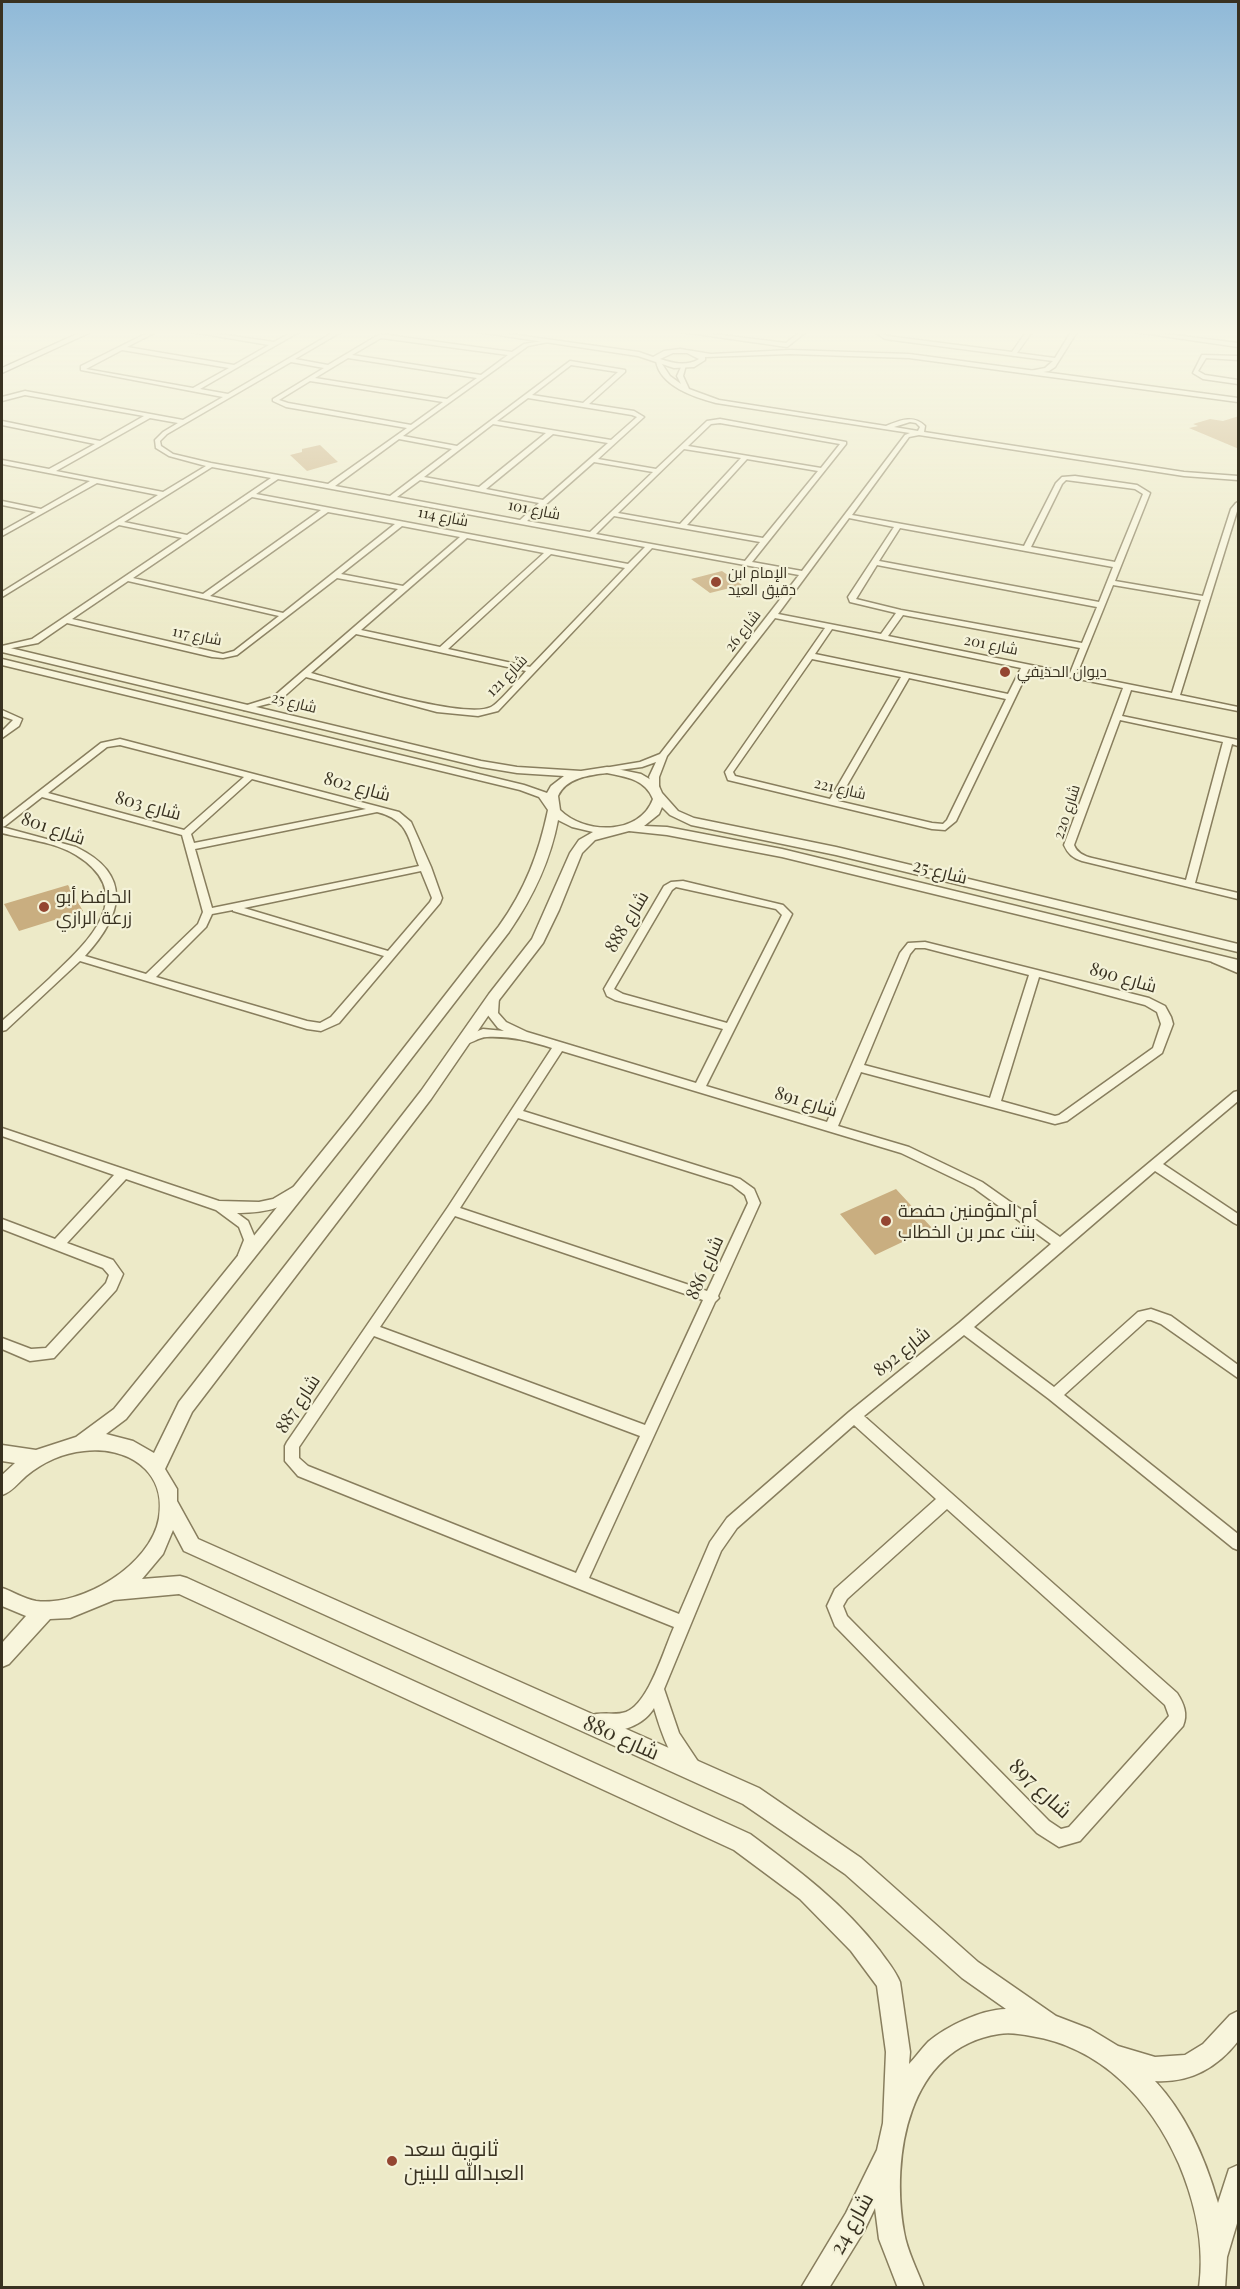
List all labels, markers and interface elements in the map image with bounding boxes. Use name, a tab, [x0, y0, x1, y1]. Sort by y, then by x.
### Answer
street label: شارع 101	[506, 496, 562, 524]
street label: شارع 114	[416, 503, 470, 531]
place label: الإمام ابن دقيق العيد	[728, 564, 796, 599]
marker: الإمام ابن دقيق العيد	[709, 575, 723, 589]
street label: شارع 26	[721, 607, 765, 655]
street label: شارع 117	[171, 622, 223, 650]
street label: شارع 201	[963, 631, 1019, 659]
street label: شارع 121	[483, 651, 531, 701]
place label: ديوان الحذيفي	[1017, 663, 1107, 681]
marker: ديوان الحذيفي	[998, 665, 1012, 679]
street label: شارع 25	[269, 689, 319, 717]
street label: شارع 802	[321, 768, 393, 806]
street label: شارع 221	[812, 774, 868, 804]
street label: شارع 220	[1050, 783, 1084, 841]
street label: شارع 803	[113, 787, 183, 825]
street label: شارع 801	[18, 808, 88, 850]
street label: شارع 25	[910, 855, 970, 889]
place label: الحافظ أبو زرعة الرازي	[56, 886, 132, 928]
street label: شارع 888	[600, 888, 654, 956]
marker: الحافظ أبو زرعة الرازي	[37, 900, 51, 914]
street label: شارع 890	[1087, 958, 1159, 998]
street label: شارع 891	[772, 1082, 840, 1122]
place label: أم المؤمنين حفصة بنت عمر بن الخطاب	[898, 1200, 1037, 1242]
marker: أم المؤمنين حفصة بنت عمر بن الخطاب	[879, 1214, 893, 1228]
street label: شارع 886	[681, 1233, 729, 1303]
street label: شارع 892	[869, 1323, 935, 1381]
street label: شارع 887	[271, 1371, 325, 1437]
street label: شارع 880	[579, 1710, 663, 1766]
street label: شارع 897	[1004, 1754, 1076, 1824]
place label: ثانوية سعد العبدالله للبنين	[404, 2136, 525, 2186]
marker: ثانوية سعد العبدالله للبنين	[385, 2154, 399, 2168]
street label: شارع 24	[825, 2189, 879, 2259]

